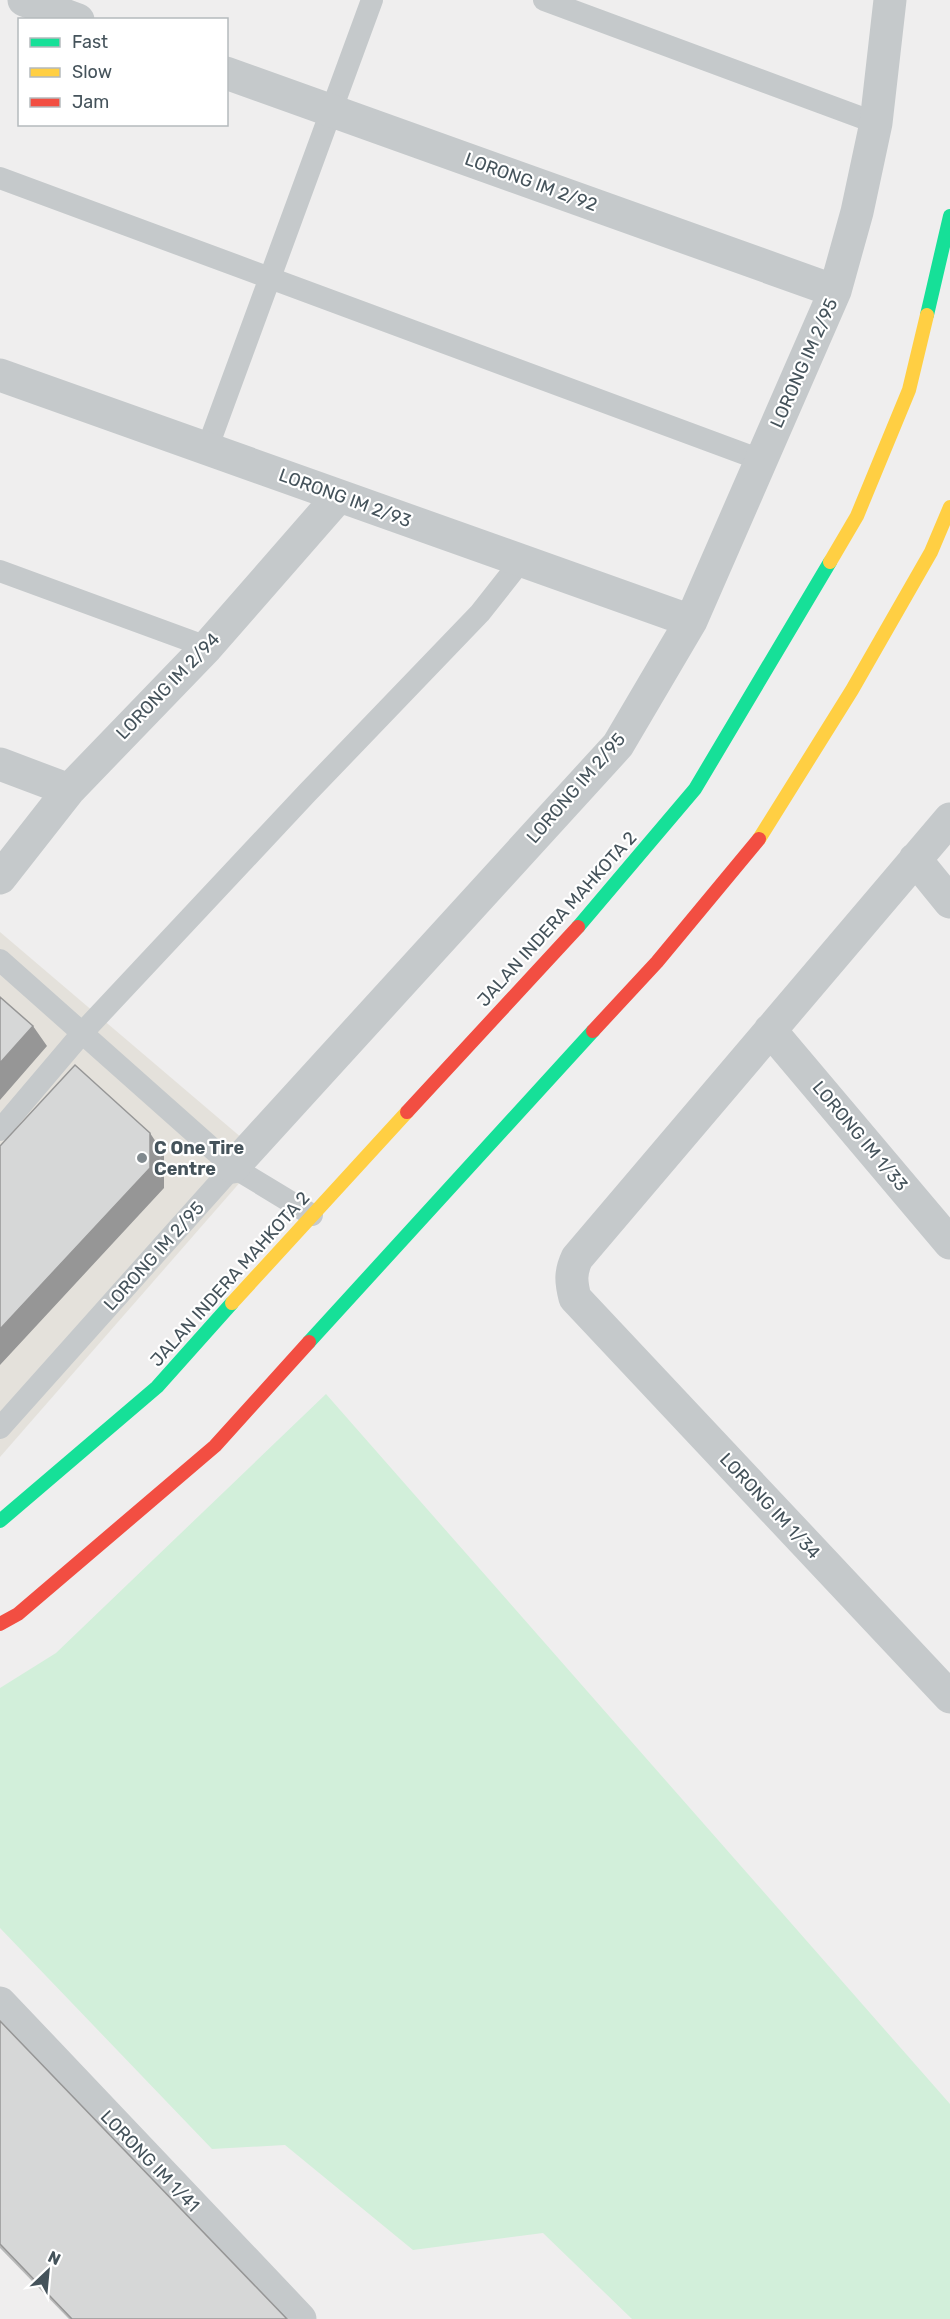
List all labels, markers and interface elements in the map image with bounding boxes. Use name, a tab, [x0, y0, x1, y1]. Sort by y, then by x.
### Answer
legend	[18, 18, 228, 126]
text: Fast	[72, 31, 108, 53]
text: Slow	[72, 61, 112, 83]
text: Jam	[72, 91, 109, 113]
street label: LORONG IM 2/92	[462, 148, 600, 216]
street label: LORONG IM 2/95	[766, 295, 842, 431]
street label: LORONG IM 2/93	[276, 464, 414, 532]
street label: LORONG IM 2/94	[112, 628, 224, 744]
street label: LORONG IM 2/95	[522, 728, 630, 848]
street label: JALAN INDERA MAHKOTA 2	[473, 827, 641, 1011]
street label: LORONG IM 1/33	[808, 1076, 912, 1196]
place label: C One Tire Centre	[154, 1137, 244, 1180]
marker: C One Tire Centre	[135, 1151, 149, 1165]
street label: JALAN INDERA MAHKOTA 2	[146, 1187, 314, 1371]
street label: LORONG IM 2/95	[99, 1197, 209, 1315]
street label: LORONG IM 1/34	[715, 1448, 825, 1564]
street label: LORONG IM 1/41	[96, 2106, 204, 2216]
north arrow	[18, 2241, 78, 2301]
text: N	[45, 2247, 64, 2269]

